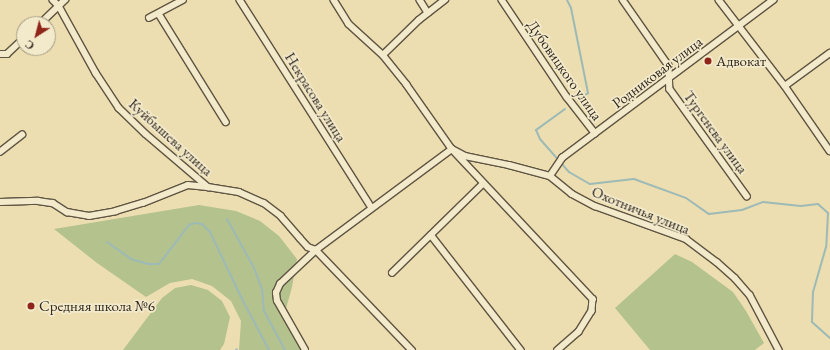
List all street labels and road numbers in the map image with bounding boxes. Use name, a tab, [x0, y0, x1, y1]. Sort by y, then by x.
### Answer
street label: Дубовицкого улица	[524, 16, 606, 124]
street label: Родниковая улица	[608, 32, 706, 112]
street label: Некрасова улица	[281, 49, 351, 145]
street label: Тургенева улица	[680, 87, 752, 177]
street label: Куйбышева улица	[125, 95, 217, 179]
street label: Охотничья улица	[589, 182, 693, 238]

